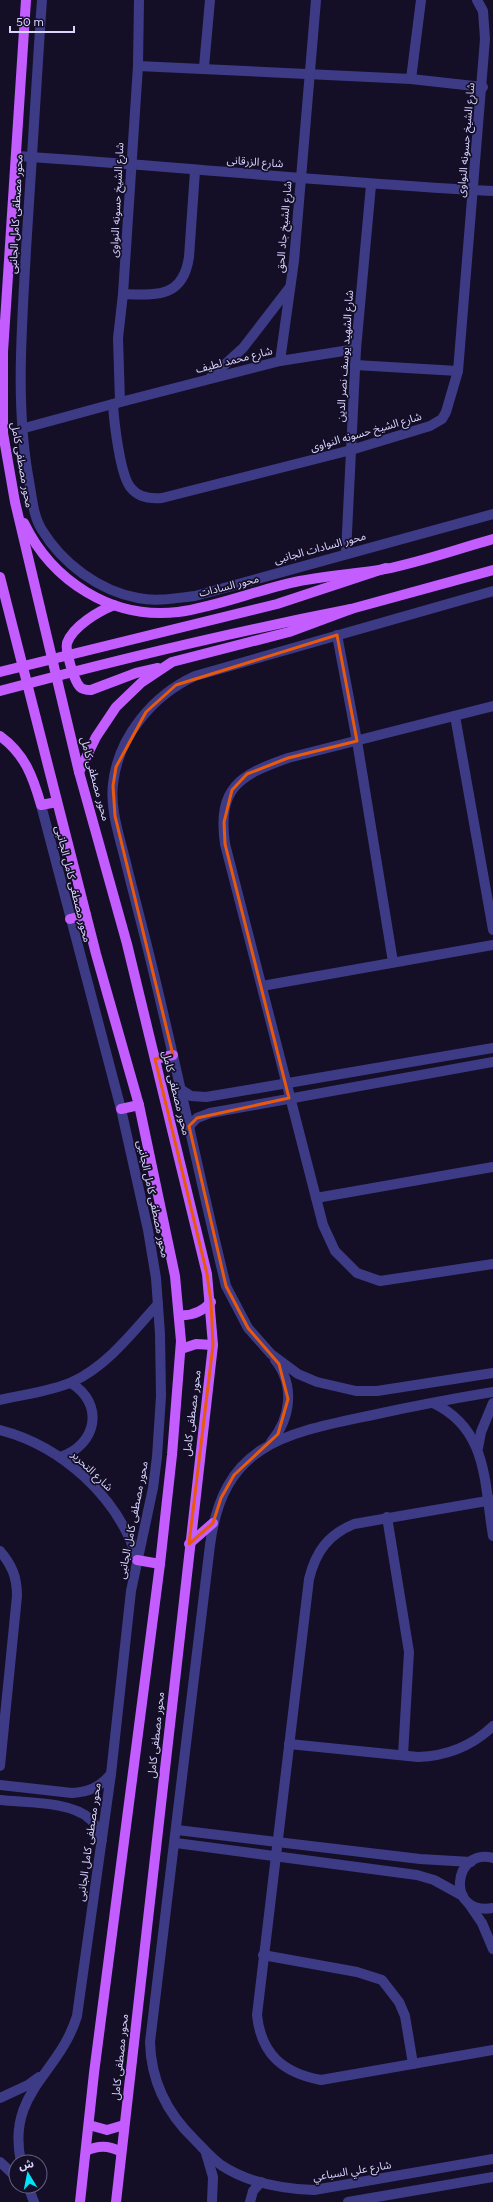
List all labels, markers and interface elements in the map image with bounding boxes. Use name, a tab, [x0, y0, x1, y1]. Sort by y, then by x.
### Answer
scale bar	[10, 8, 74, 34]
text: 50 m	[16, 15, 44, 29]
street label: شارع الشيخ حسونه النواوى	[454, 82, 479, 198]
street label: شارع الشيخ حسونه النواوى	[107, 142, 128, 258]
street label: محور مصطفى كامل الجانبى	[6, 154, 26, 274]
street label: شارع الزرقانى	[226, 154, 284, 171]
street label: شارع الشيخ جاد الحق	[274, 180, 296, 273]
street label: شارع الشهيد يوسف نصر الدين	[334, 289, 357, 422]
street label: شارع محمد لطيف	[194, 344, 274, 377]
street label: شارع الشيخ حسونه النواوى	[309, 410, 424, 455]
street label: محور مصطفى كامل	[8, 421, 36, 509]
street label: محور السادات الجانبى	[273, 529, 368, 567]
street label: محور السادات	[198, 572, 261, 600]
street label: محور مصطفى كامل	[78, 736, 113, 823]
street label: محور مصطفى كامل الجانبى	[52, 824, 94, 944]
street label: محور مصطفى كامل	[159, 1049, 193, 1137]
street label: محور مصطفى كامل الجانبى	[134, 1139, 172, 1259]
street label: محور مصطفى كامل	[180, 1369, 204, 1457]
street label: شارع التحرير	[67, 1447, 116, 1495]
street label: محور مصطفى كامل الجانبى	[115, 1460, 151, 1580]
street label: محور مصطفى كامل	[145, 1691, 167, 1779]
street label: محور مصطفى كامل الجانبى	[74, 1782, 104, 1902]
street label: محور مصطفى كامل	[109, 2013, 131, 2101]
north arrow	[8, 2154, 48, 2194]
text: ش	[18, 2157, 35, 2172]
street label: شارع علي السباعي	[312, 2158, 393, 2186]

